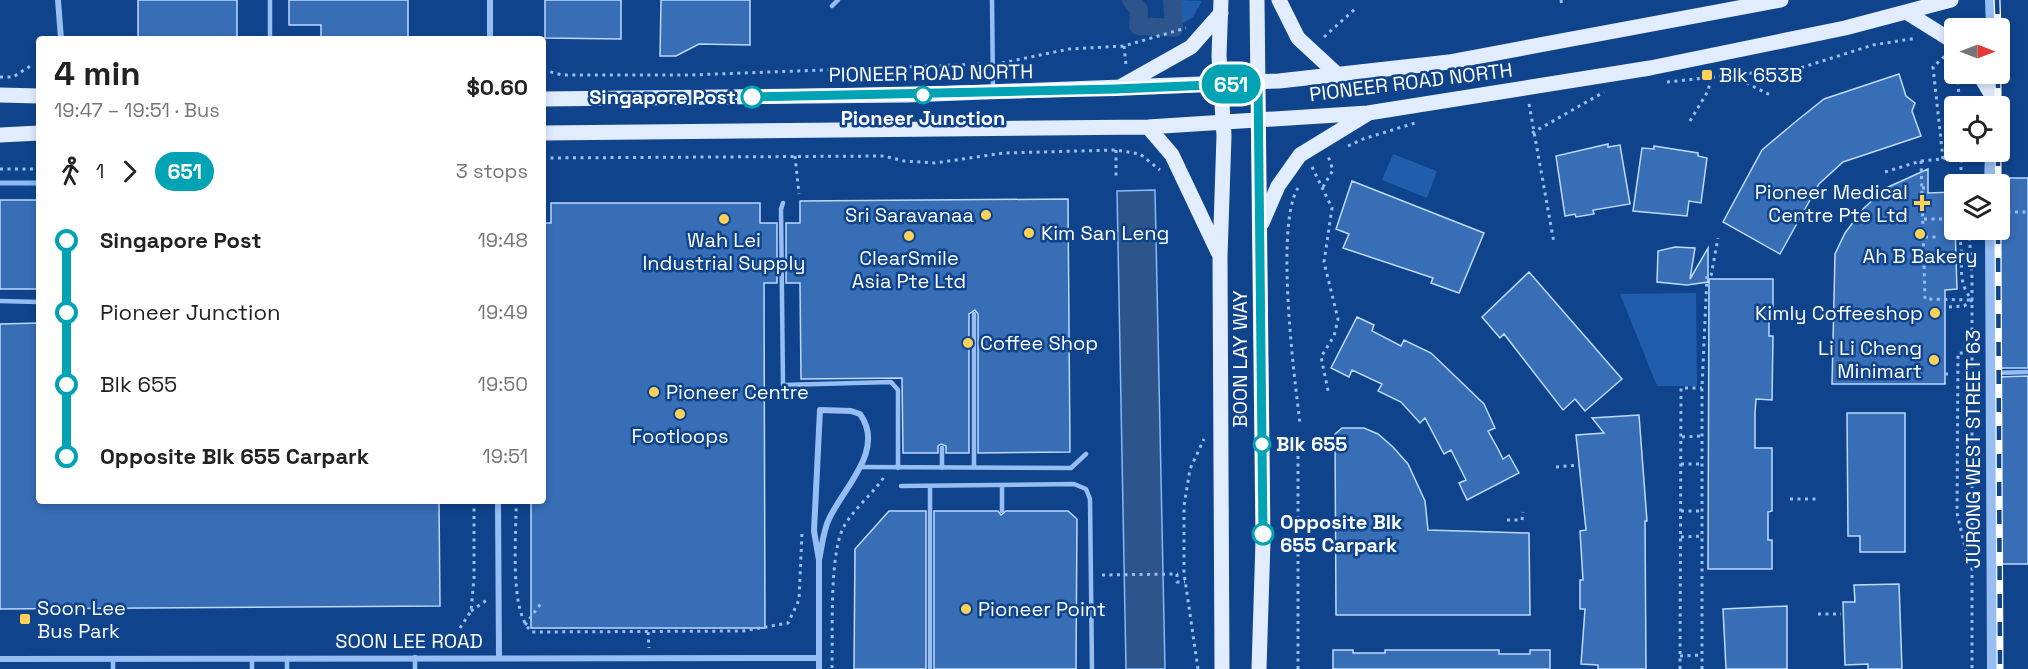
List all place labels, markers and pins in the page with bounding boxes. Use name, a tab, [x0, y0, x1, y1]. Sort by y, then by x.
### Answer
place label: Blk 653B	[1719, 62, 1803, 88]
marker: Blk 653B	[1700, 68, 1714, 82]
place label: Singapore Post	[589, 84, 736, 110]
marker: Singapore Post	[741, 86, 763, 108]
marker: Pioneer Junction	[914, 86, 932, 104]
place label: Pioneer Junction	[841, 105, 1005, 131]
place label: Pioneer Medical Centre Pte Ltd	[1755, 179, 1908, 228]
marker: Pioneer Medical Centre Pte Ltd	[1913, 194, 1931, 212]
place label: Sri Saravanaa	[845, 202, 974, 228]
marker: Sri Saravanaa	[979, 208, 993, 222]
marker: Wah Lei Industrial Supply	[717, 212, 731, 226]
place label: Kim San Leng	[1041, 220, 1169, 246]
marker: Kim San Leng	[1022, 226, 1036, 240]
place label: Wah Lei Industrial Supply	[642, 227, 806, 276]
marker: Ah B Bakery	[1913, 227, 1927, 241]
marker: ClearSmile Asia Pte Ltd	[902, 229, 916, 243]
place label: Ah B Bakery	[1863, 243, 1977, 269]
place label: ClearSmile Asia Pte Ltd	[852, 245, 966, 294]
place label: Kimly Coffeeshop	[1755, 300, 1923, 326]
marker: Kimly Coffeeshop	[1928, 306, 1942, 320]
place label: Coffee Shop	[980, 330, 1098, 356]
place label: Li Li Cheng Minimart	[1818, 335, 1922, 384]
marker: Coffee Shop	[961, 336, 975, 350]
marker: Li Li Cheng Minimart	[1927, 353, 1941, 367]
place label: Pioneer Centre	[666, 379, 809, 405]
marker: Pioneer Centre	[647, 385, 661, 399]
marker: Footloops	[673, 407, 687, 421]
place label: Footloops	[631, 423, 729, 449]
place label: Blk 655	[1276, 431, 1347, 457]
marker: Blk 655	[1253, 435, 1271, 453]
place label: Opposite Blk 655 Carpark	[1280, 509, 1402, 558]
marker: Opposite Blk 655 Carpark	[1252, 523, 1274, 545]
place label: Soon Lee Bus Park	[37, 595, 126, 644]
place label: Pioneer Point	[978, 596, 1106, 622]
marker: Pioneer Point	[959, 602, 973, 616]
marker: Soon Lee Bus Park	[18, 612, 32, 626]

